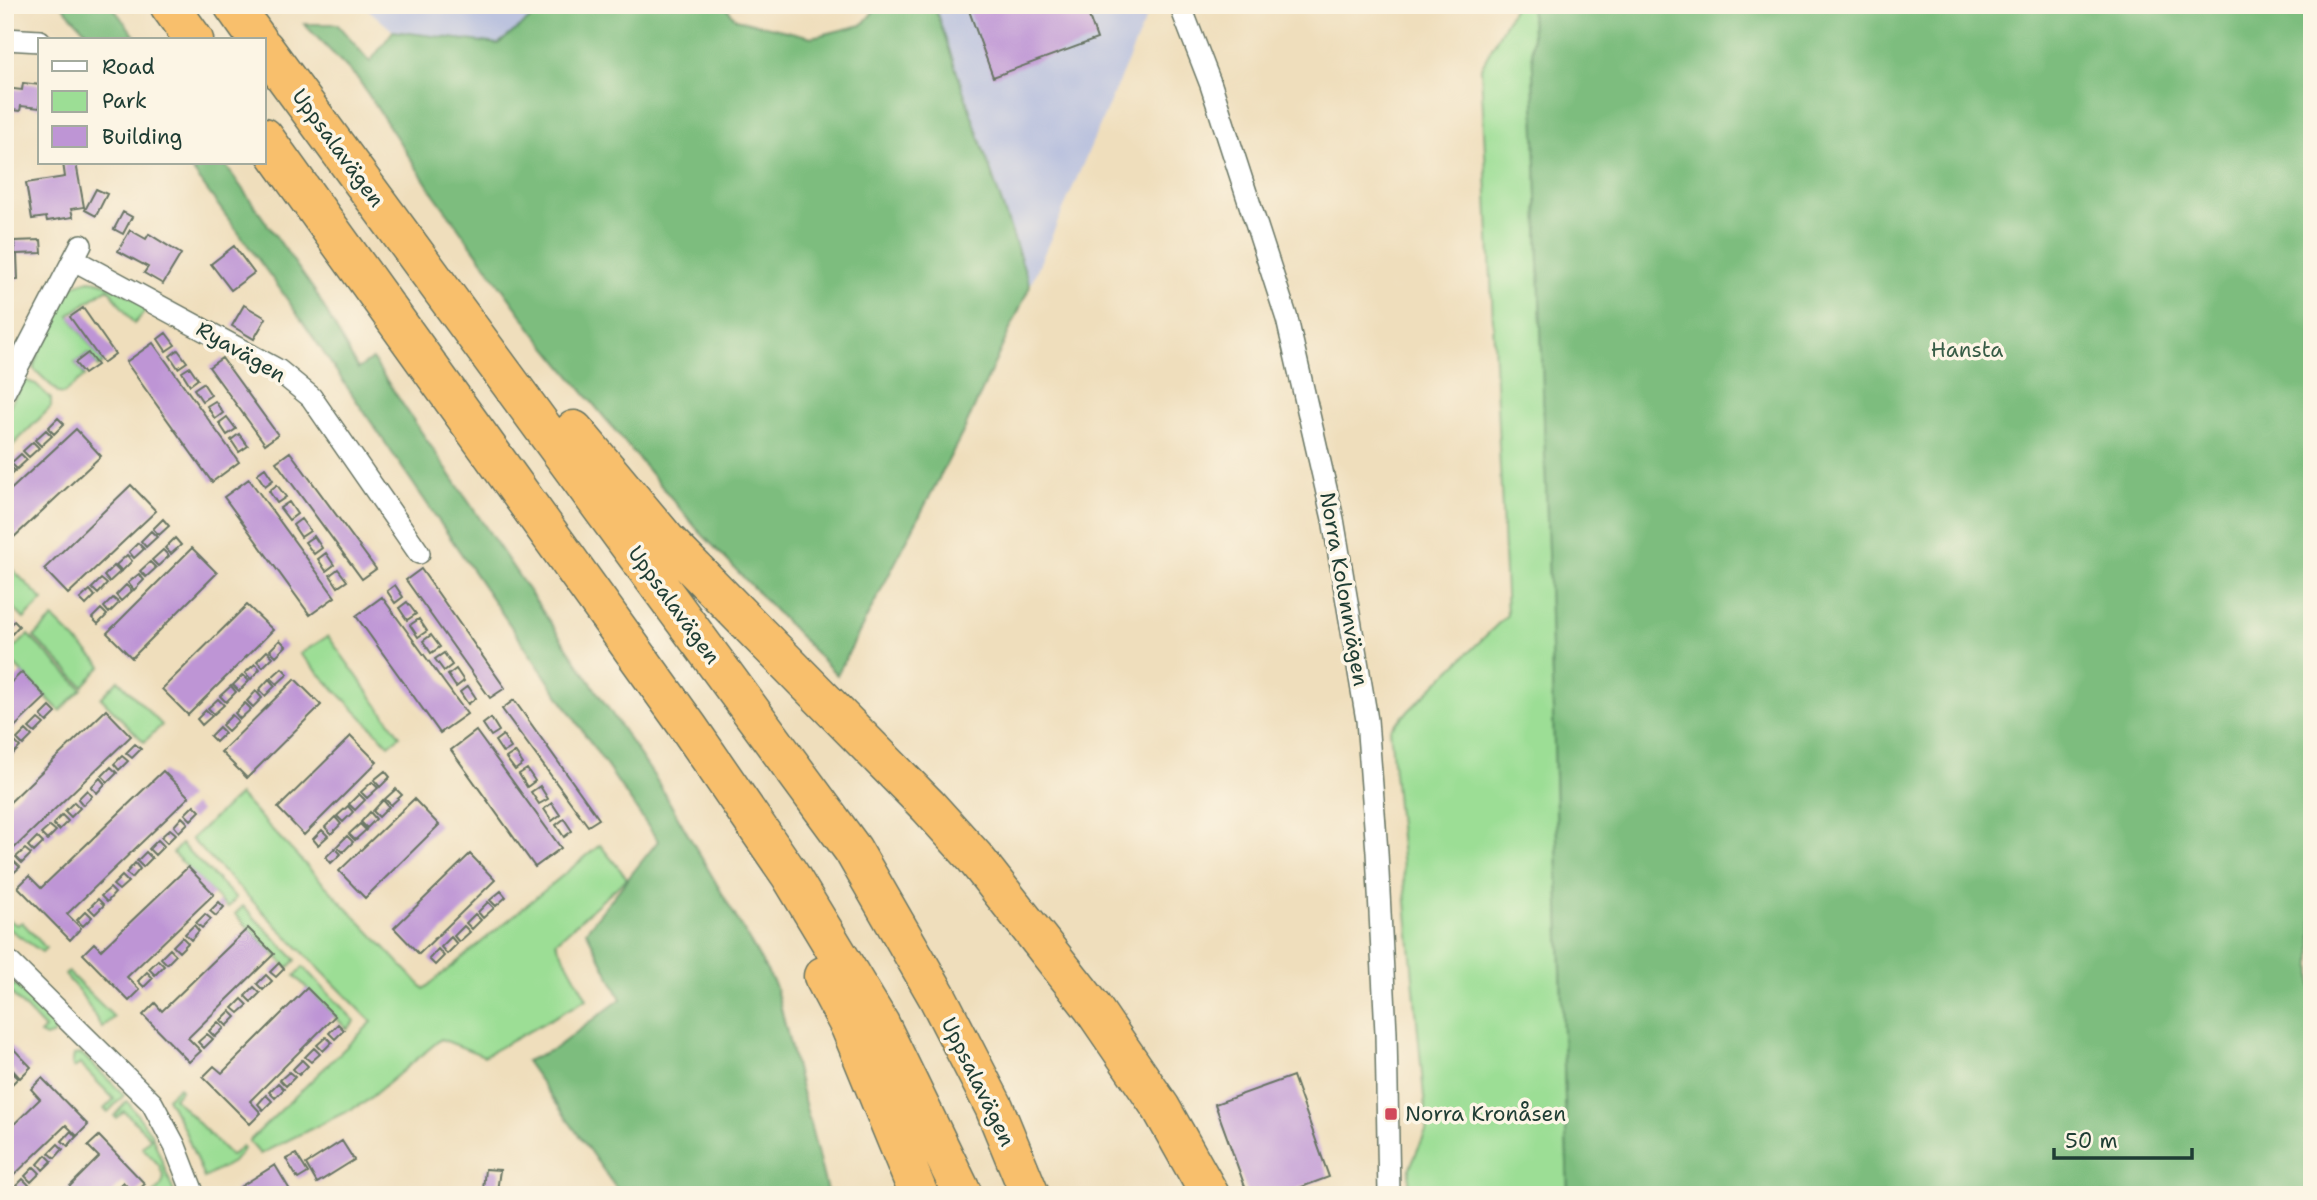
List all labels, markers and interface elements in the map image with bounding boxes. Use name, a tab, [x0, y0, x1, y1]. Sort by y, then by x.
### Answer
legend	[38, 38, 266, 164]
text: Road	[102, 53, 155, 81]
street label: Uppsalavägen	[286, 83, 391, 213]
text: Park	[102, 87, 147, 115]
text: Building	[102, 123, 182, 151]
street label: Ryavägen	[191, 315, 291, 389]
park label: Hansta	[1931, 336, 2003, 364]
street label: Norra Kolonnvägen	[1313, 490, 1375, 688]
street label: Uppsalavägen	[622, 540, 727, 670]
street label: Uppsalavägen	[935, 1013, 1021, 1151]
place label: Norra Kronåsen	[1405, 1100, 1566, 1128]
marker: Norra Kronåsen	[1383, 1106, 1399, 1122]
scale bar	[2054, 1116, 2193, 1160]
text: 50 m	[2065, 1127, 2118, 1155]

